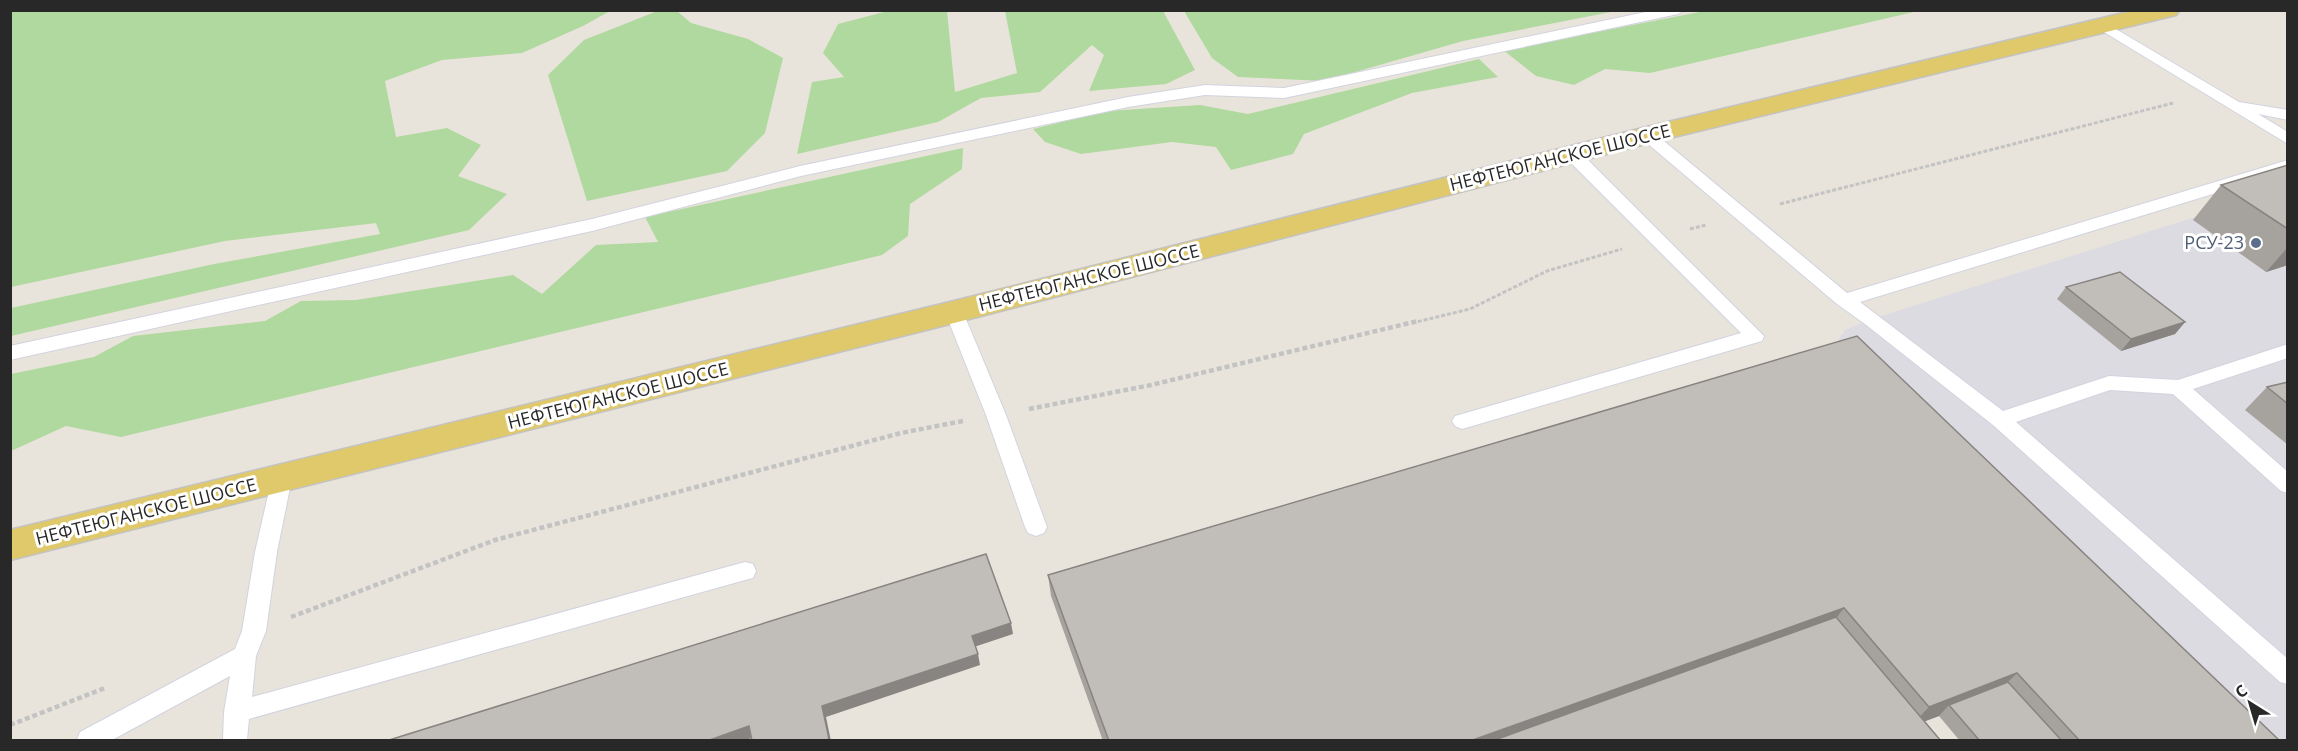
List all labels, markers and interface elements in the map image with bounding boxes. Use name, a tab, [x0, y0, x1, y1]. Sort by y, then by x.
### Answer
street label: НЕФТЕЮГАНСКОЕ ШОССЕ	[1447, 118, 1673, 196]
place label: РСУ-23	[2184, 230, 2244, 254]
marker: РСУ-23	[2249, 236, 2263, 250]
street label: НЕФТЕЮГАНСКОЕ ШОССЕ	[976, 238, 1202, 316]
street label: НЕФТЕЮГАНСКОЕ ШОССЕ	[505, 356, 731, 434]
street label: НЕФТЕЮГАНСКОЕ ШОССЕ	[33, 472, 259, 550]
north arrow	[2220, 673, 2280, 733]
text: С	[2230, 679, 2252, 703]

